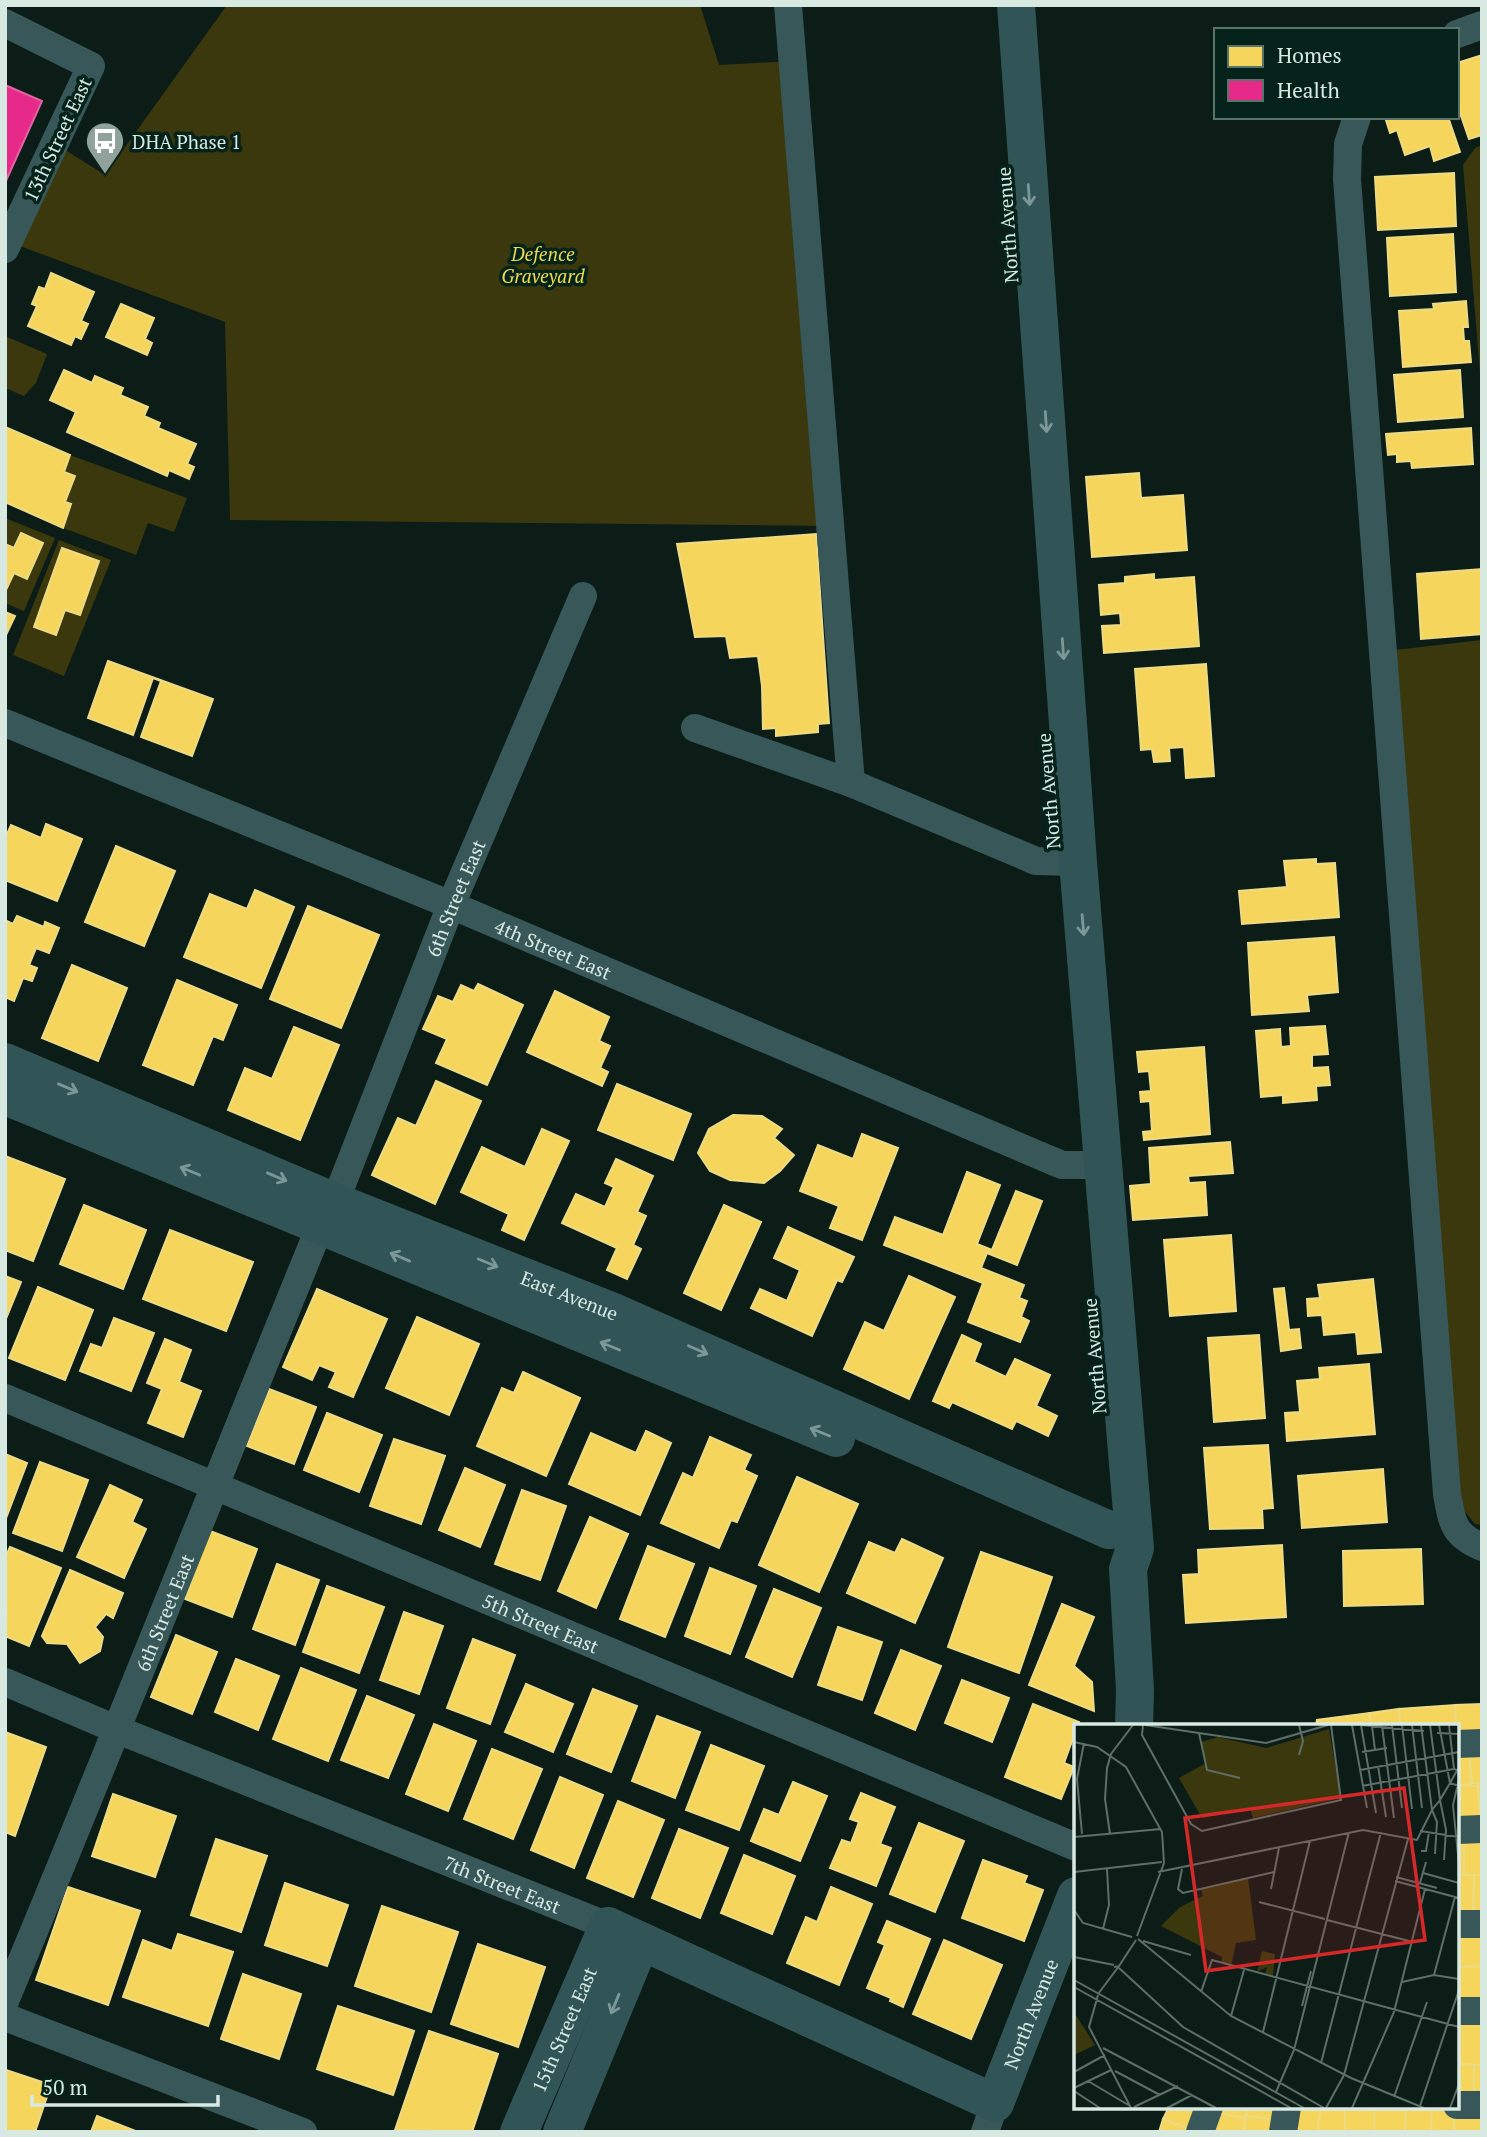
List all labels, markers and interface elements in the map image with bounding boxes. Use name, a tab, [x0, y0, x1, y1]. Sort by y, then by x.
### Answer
legend	[1214, 28, 1459, 119]
text: Homes	[1277, 41, 1342, 69]
street label: 13th Street East	[17, 73, 97, 205]
text: Health	[1277, 76, 1340, 104]
bus stop icon: DHA Phase 1	[84, 120, 126, 175]
place label: DHA Phase 1	[132, 129, 241, 154]
street label: North Avenue	[990, 166, 1024, 284]
one-way arrow	[1023, 184, 1036, 207]
park label: Defence Graveyard	[501, 241, 586, 288]
one-way arrow	[1040, 411, 1053, 433]
one-way arrow	[1057, 637, 1070, 660]
street label: North Avenue	[1030, 732, 1066, 850]
street label: 6th Street East	[420, 835, 490, 960]
street label: 4th Street East	[491, 913, 615, 984]
one-way arrow	[1077, 913, 1090, 936]
one-way arrow	[57, 1083, 78, 1096]
one-way arrow	[179, 1163, 201, 1176]
one-way arrow	[266, 1171, 288, 1184]
one-way arrow	[390, 1250, 411, 1263]
one-way arrow	[477, 1257, 499, 1270]
street label: East Avenue	[518, 1264, 622, 1325]
street label: North Avenue	[1076, 1297, 1112, 1415]
one-way arrow	[599, 1338, 621, 1351]
one-way arrow	[687, 1344, 709, 1357]
one-way arrow	[810, 1424, 832, 1437]
street label: 6th Street East	[129, 1550, 199, 1675]
street label: 5th Street East	[479, 1587, 603, 1658]
inset map	[1074, 1724, 1459, 2109]
street label: 7th Street East	[441, 1849, 565, 1918]
street label: North Avenue	[997, 1955, 1063, 2072]
street label: 15th Street East	[525, 1963, 602, 2096]
one-way arrow	[607, 1992, 620, 2014]
scale bar	[32, 2064, 217, 2108]
text: 50 m	[42, 2073, 88, 2101]

